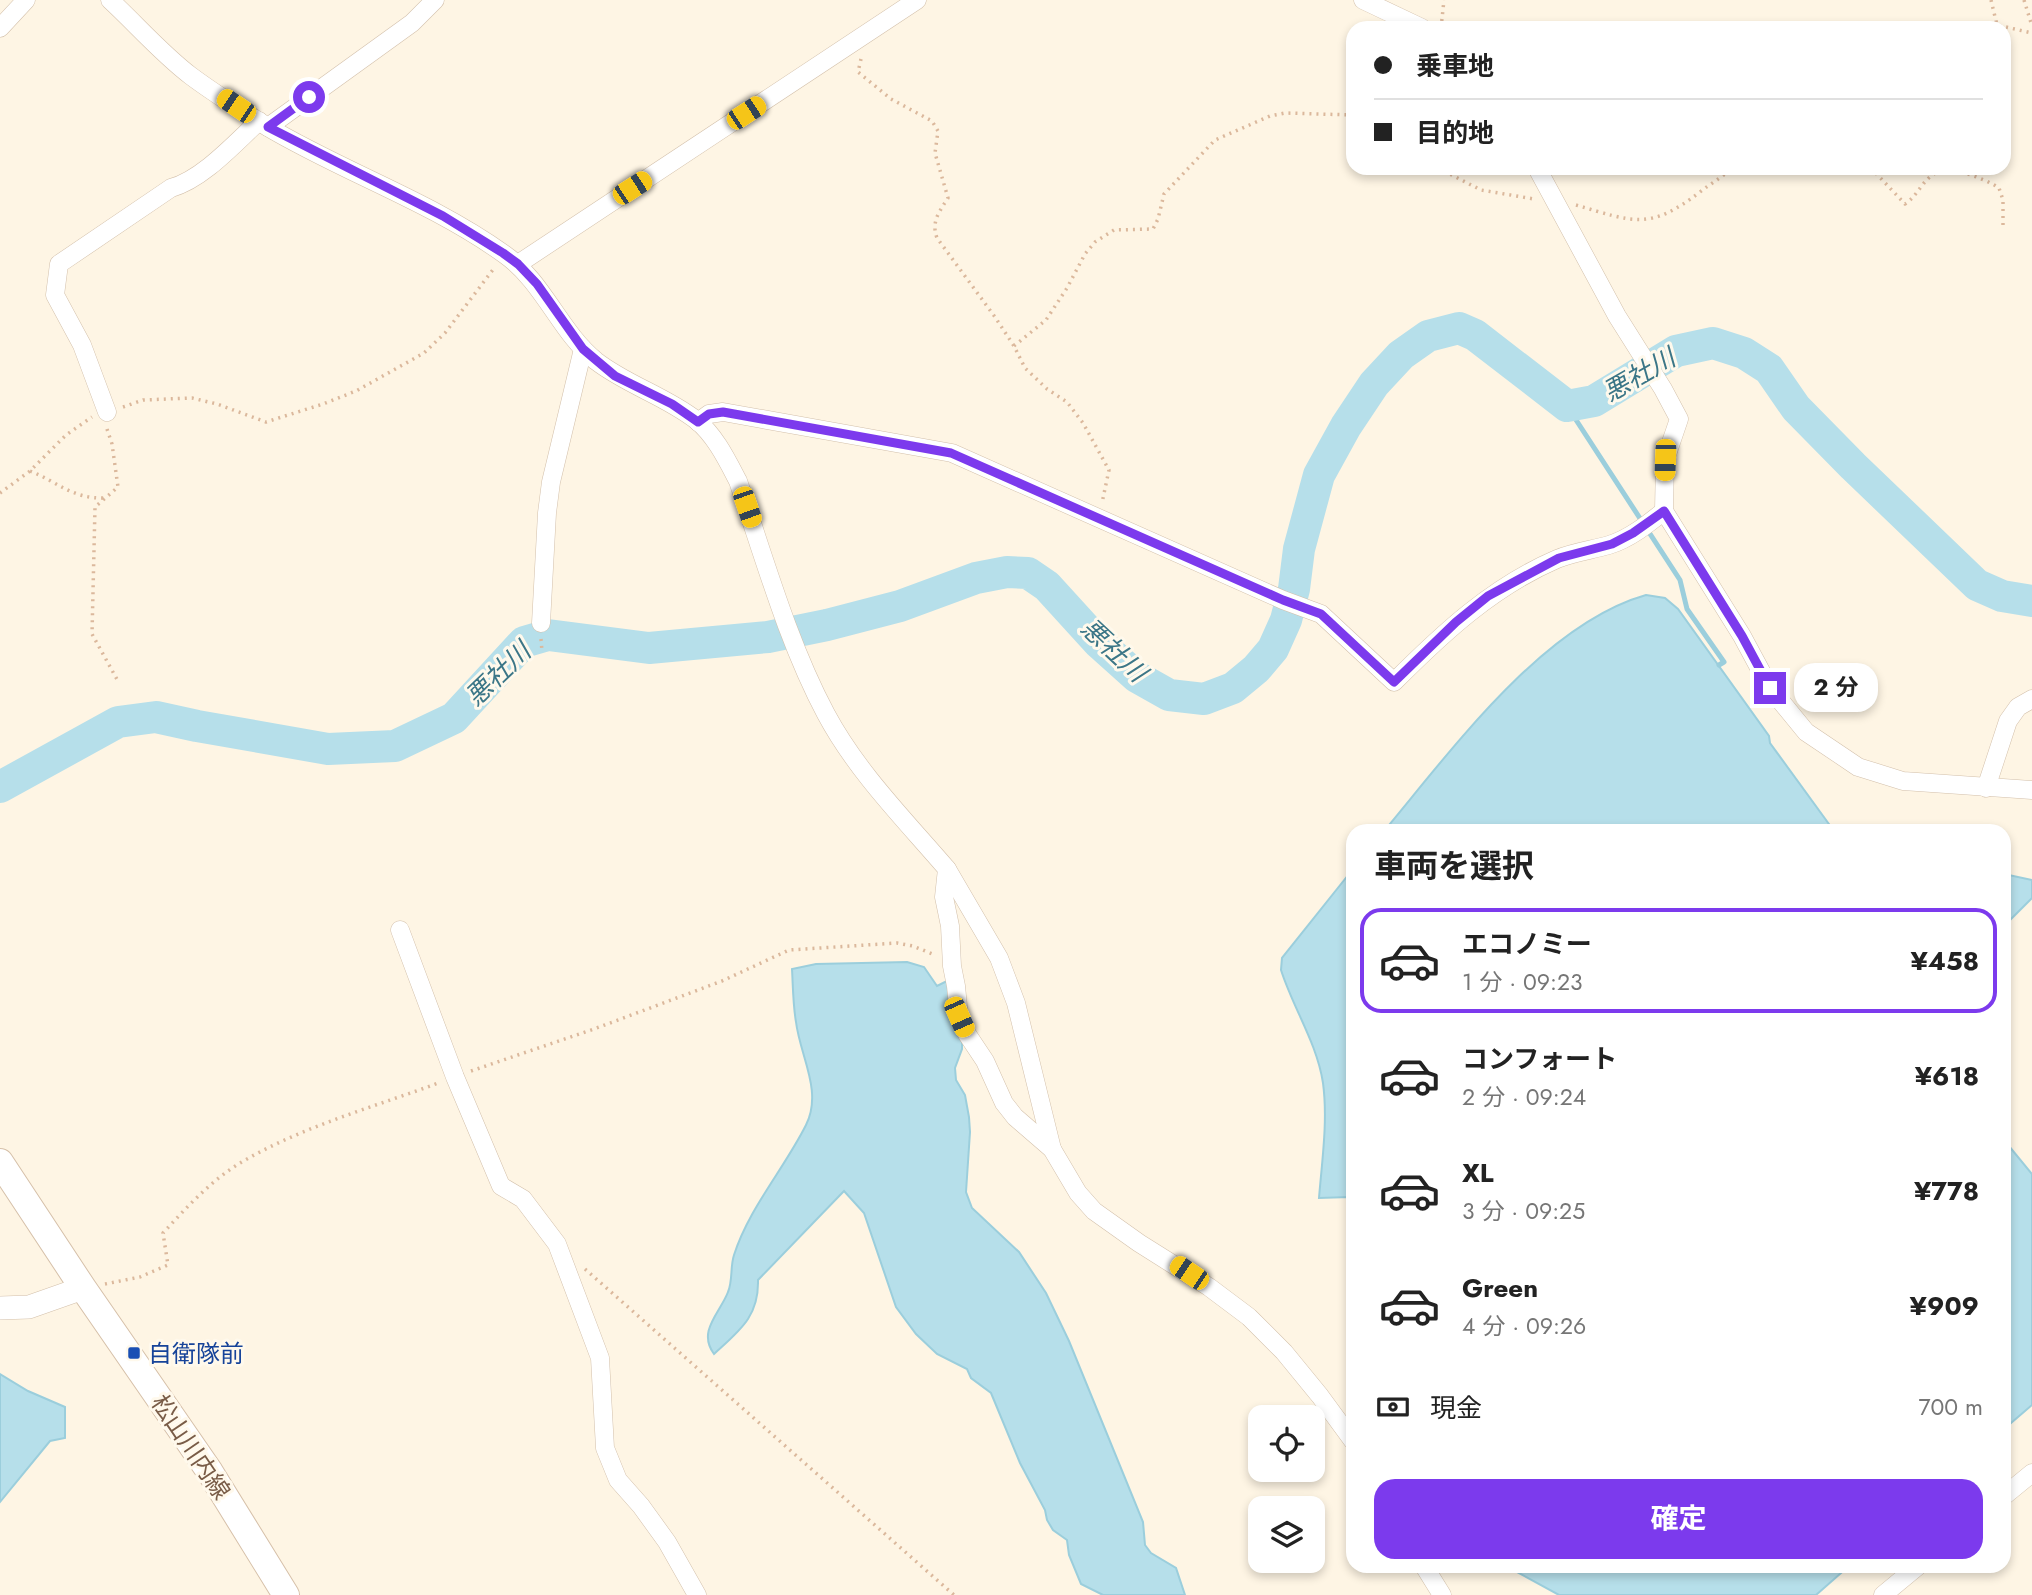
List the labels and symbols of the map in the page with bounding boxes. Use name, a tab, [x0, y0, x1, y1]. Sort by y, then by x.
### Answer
route start	[293, 81, 325, 113]
car	[213, 86, 260, 126]
car	[723, 93, 770, 133]
car	[609, 168, 656, 208]
water label: 悪社川	[1596, 338, 1685, 411]
car	[1654, 439, 1677, 481]
car	[731, 484, 764, 530]
water label: 悪社川	[1073, 610, 1158, 693]
water label: 悪社川	[457, 631, 541, 715]
callout: 2 分	[1795, 664, 1879, 712]
route end	[1754, 672, 1786, 704]
car	[941, 994, 978, 1040]
car	[1166, 1253, 1213, 1293]
place label: 自衛隊前	[148, 1336, 244, 1371]
marker: 自衛隊前	[126, 1345, 142, 1361]
street label: 松山川内線	[143, 1387, 239, 1507]

